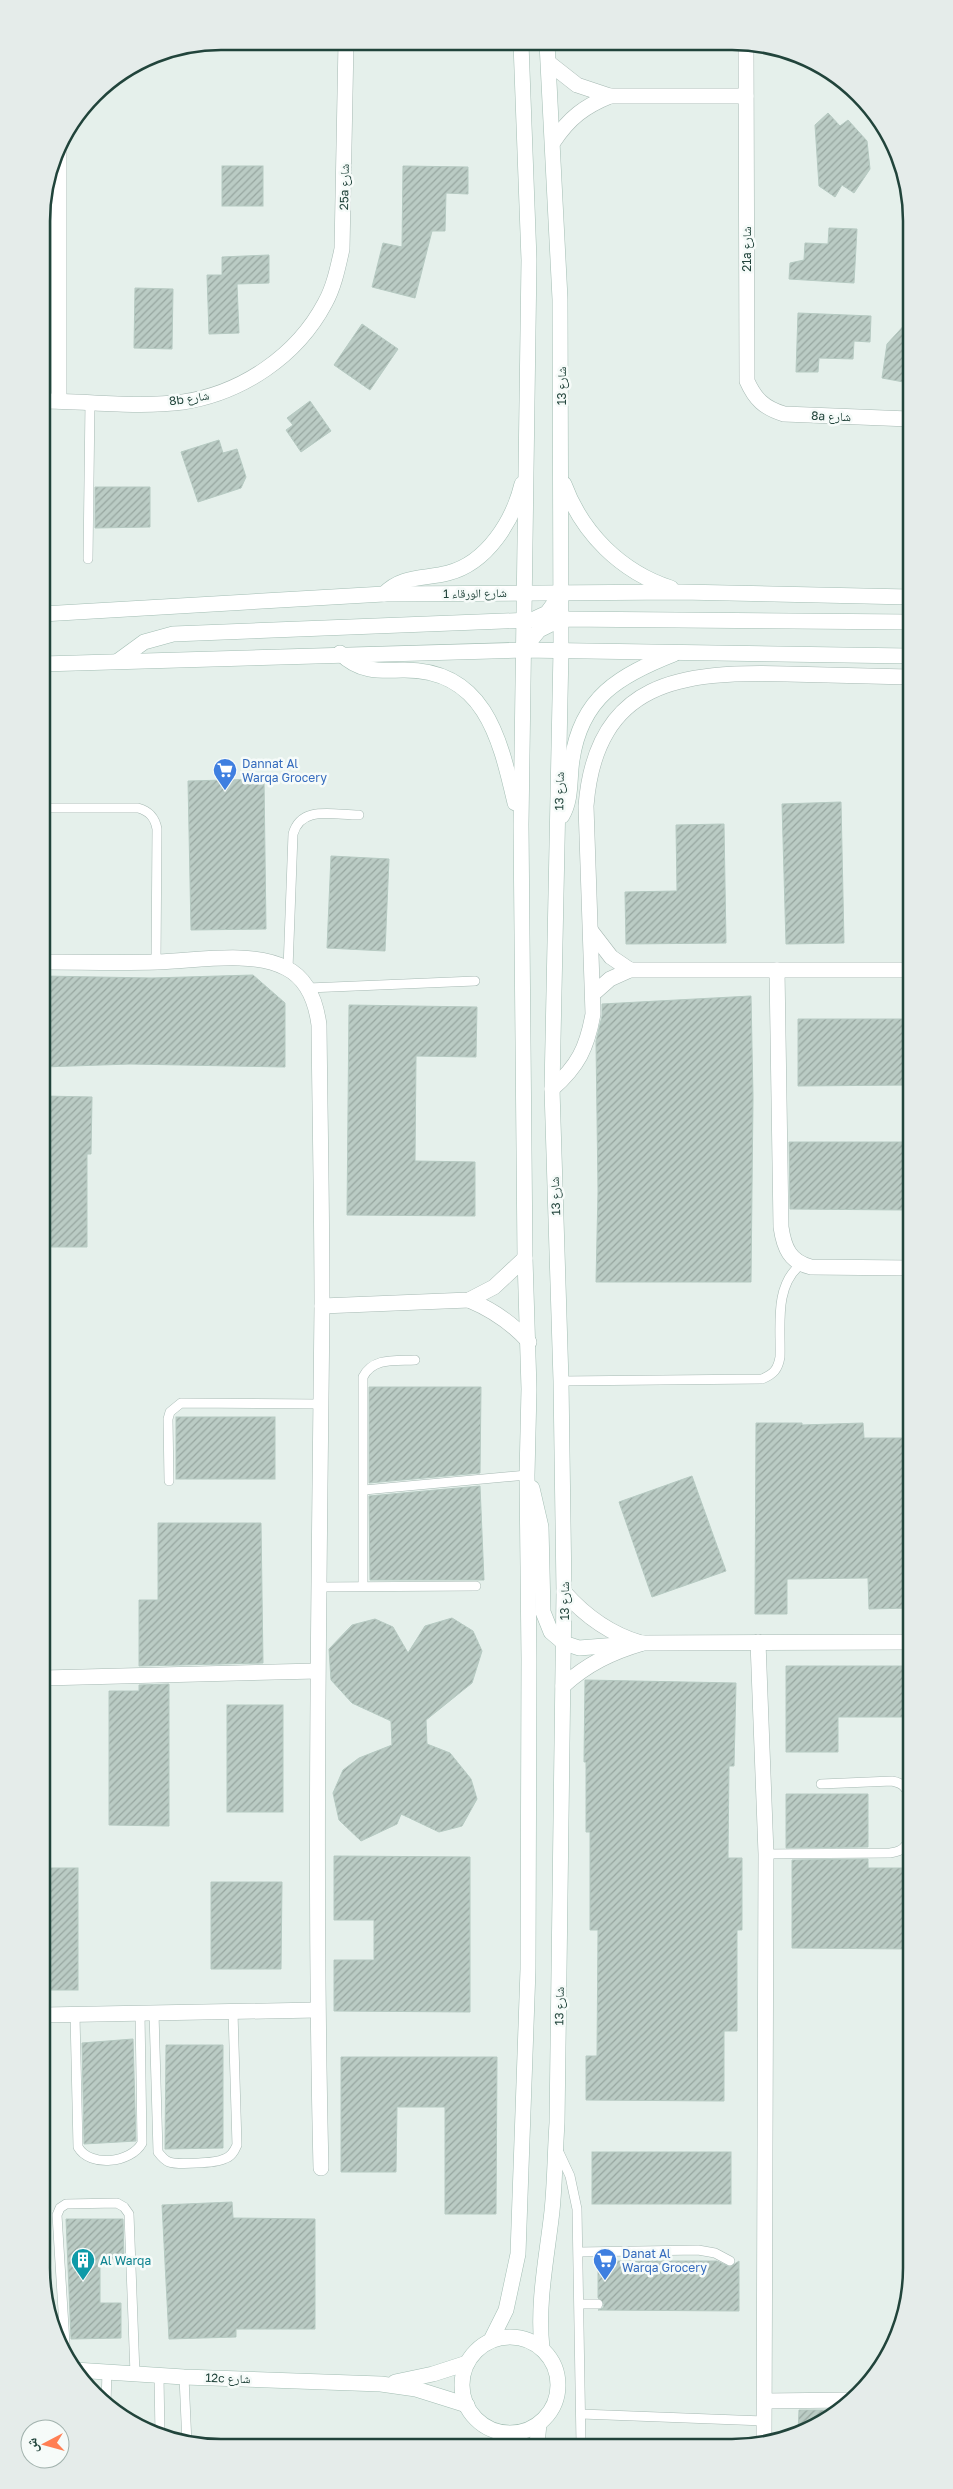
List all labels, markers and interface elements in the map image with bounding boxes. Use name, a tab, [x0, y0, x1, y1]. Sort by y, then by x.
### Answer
street label: 25a شارع	[336, 164, 353, 210]
street label: 21a شارع	[739, 226, 755, 272]
street label: شارع 13	[554, 367, 570, 405]
street label: 8b شارع	[168, 387, 210, 410]
street label: 8a شارع	[811, 408, 851, 425]
street label: شارع الورقاء 1	[443, 585, 507, 602]
place label: Dannat Al Warqa Grocery	[242, 756, 327, 785]
supermarket icon: Dannat Al Warqa Grocery	[212, 757, 238, 791]
street label: شارع 13	[551, 771, 568, 810]
street label: شارع 13	[547, 1176, 564, 1216]
street label: شارع 13	[557, 1582, 573, 1620]
street label: شارع 13	[551, 1986, 568, 2025]
place label: Danat Al Warqa Grocery	[622, 2246, 707, 2275]
building icon: Al Warqa	[70, 2247, 96, 2281]
supermarket icon: Danat Al Warqa Grocery	[592, 2247, 618, 2281]
place label: Al Warqa	[100, 2253, 151, 2268]
street label: 12c شارع	[205, 2370, 251, 2387]
north arrow	[20, 2419, 70, 2469]
text: ش	[22, 2437, 42, 2454]

